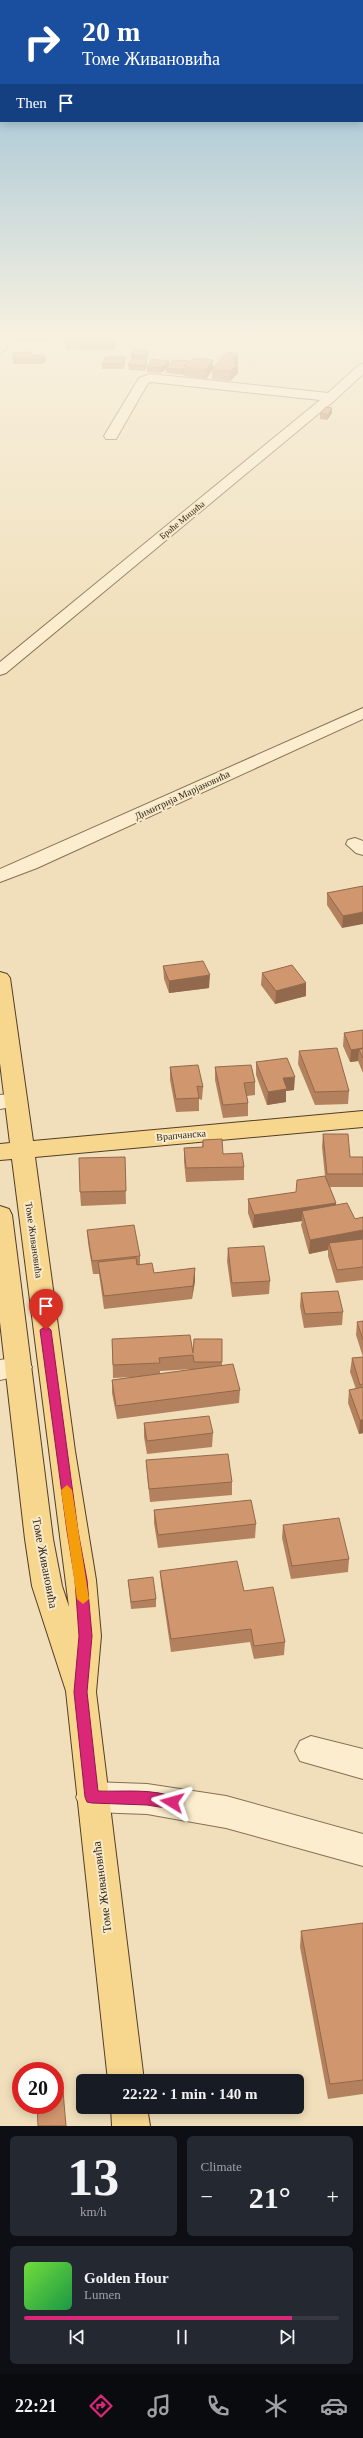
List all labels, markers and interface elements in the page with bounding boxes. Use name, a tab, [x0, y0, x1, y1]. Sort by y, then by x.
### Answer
icon: right	[16, 16, 68, 68]
text: 20 m	[82, 16, 140, 47]
text: Томе Живановића	[82, 49, 220, 69]
icon: arrive	[55, 92, 77, 114]
text: Then	[16, 95, 47, 111]
street label: Браће Мицића	[157, 499, 207, 541]
street label: Димитрија Марјановића	[133, 768, 232, 822]
street label: Врапчанска	[156, 1127, 207, 1143]
street label: Томе Живановића	[23, 1201, 45, 1279]
pin	[29, 1289, 63, 1330]
icon: arrive	[35, 1295, 57, 1317]
street label: Томе Живановића	[29, 1517, 61, 1610]
position arrow	[151, 1781, 193, 1823]
street label: Томе Живановића	[89, 1840, 115, 1933]
speed limit sign: 20	[12, 2062, 64, 2114]
text: 22:22 · 1 min · 140 m	[123, 2086, 258, 2102]
text: 13	[67, 2149, 119, 2206]
text: Climate	[201, 2159, 242, 2174]
text: 21°	[249, 2181, 291, 2214]
text: −	[201, 2184, 213, 2209]
text: +	[327, 2184, 339, 2209]
text: km/h	[80, 2204, 107, 2219]
text: Golden Hour	[84, 2270, 169, 2286]
text: Lumen	[84, 2287, 121, 2302]
icon: previous	[66, 2326, 88, 2348]
icon: pause	[171, 2326, 193, 2348]
icon: next	[276, 2326, 298, 2348]
icon: directions	[87, 2392, 115, 2420]
icon: music	[145, 2392, 173, 2420]
icon: phone	[204, 2392, 232, 2420]
icon: climate	[262, 2392, 290, 2420]
icon: car	[320, 2392, 348, 2420]
text: 22:21	[15, 2396, 57, 2416]

